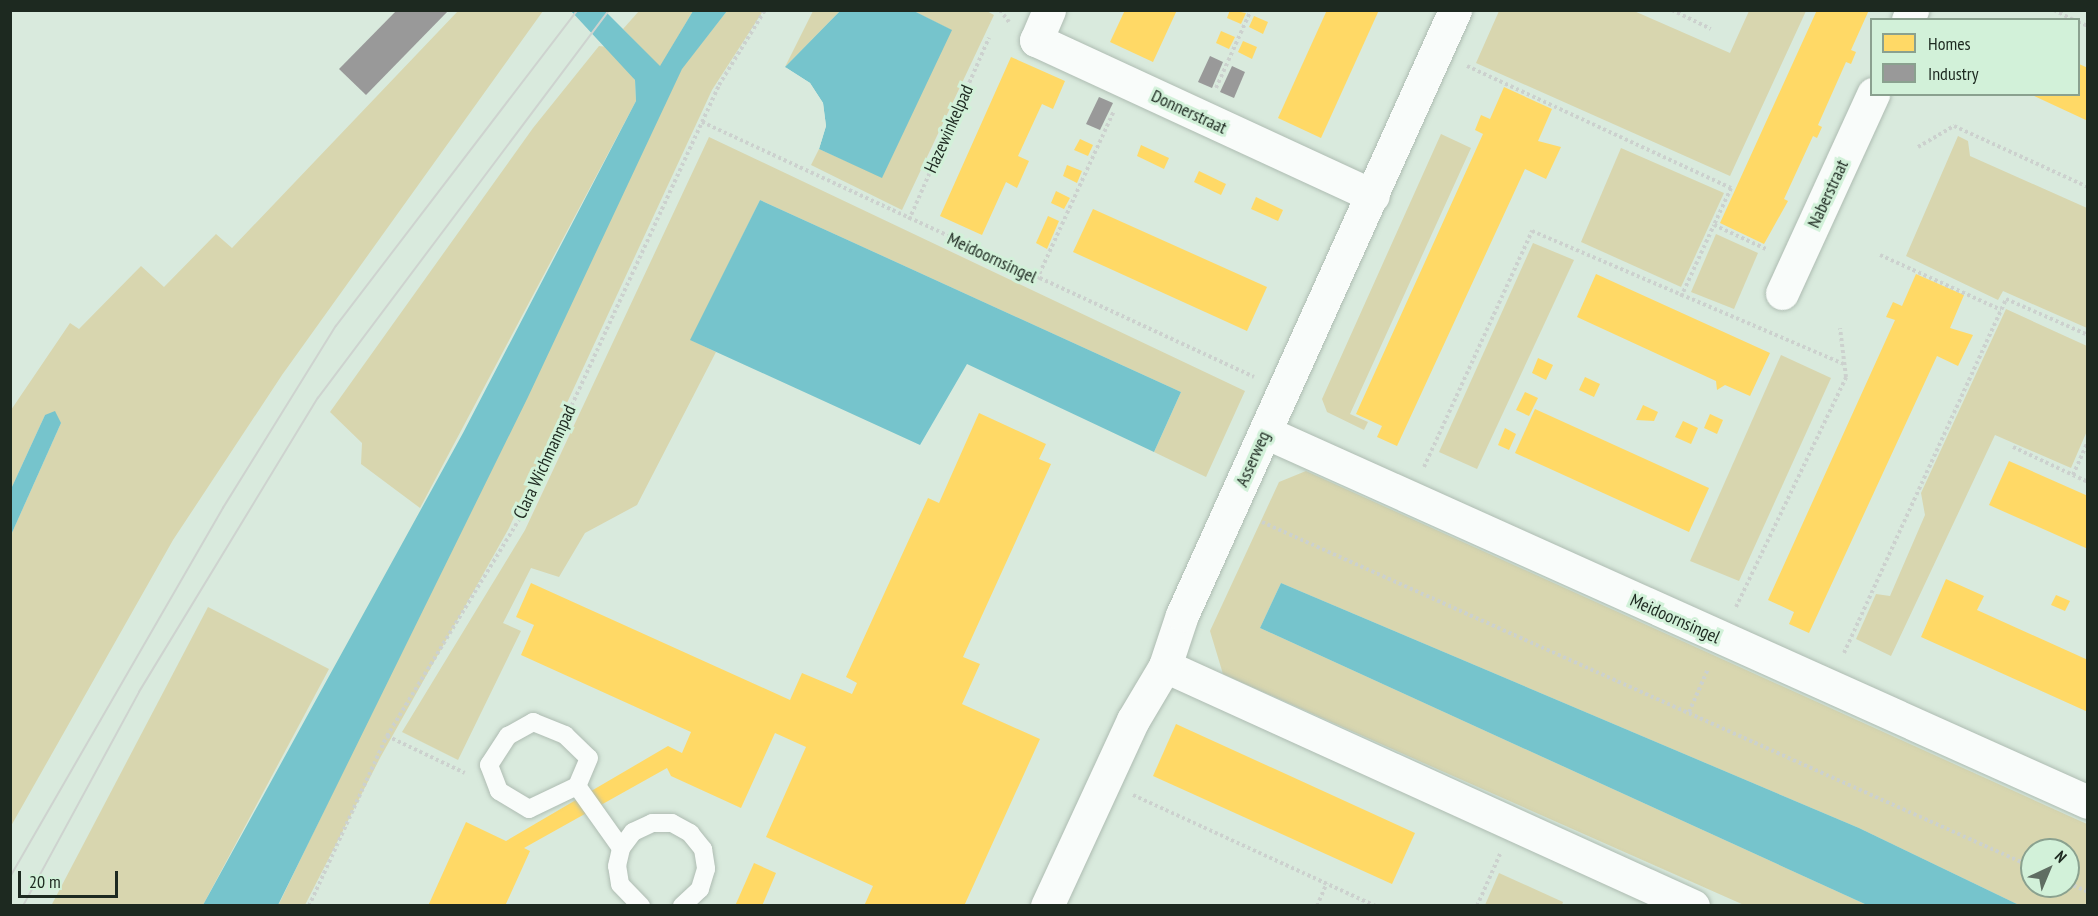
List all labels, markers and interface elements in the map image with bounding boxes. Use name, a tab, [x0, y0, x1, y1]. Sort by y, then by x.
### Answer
legend	[1870, 18, 2080, 96]
text: Homes	[1928, 32, 1971, 55]
text: Industry	[1928, 62, 1978, 85]
street label: Hazewinkelpad	[920, 82, 978, 176]
street label: Donnerstraat	[1148, 85, 1230, 139]
street label: Naberstraat	[1803, 157, 1853, 231]
street label: Meidoornsingel	[944, 228, 1040, 288]
street label: Clara Wichmannpad	[509, 401, 581, 523]
street label: Asserweg	[1231, 428, 1275, 490]
street label: Meidoornsingel	[1627, 590, 1723, 648]
north arrow	[2020, 838, 2080, 898]
text: N	[2051, 846, 2071, 867]
scale bar	[21, 859, 122, 897]
text: 20 m	[29, 870, 61, 893]

